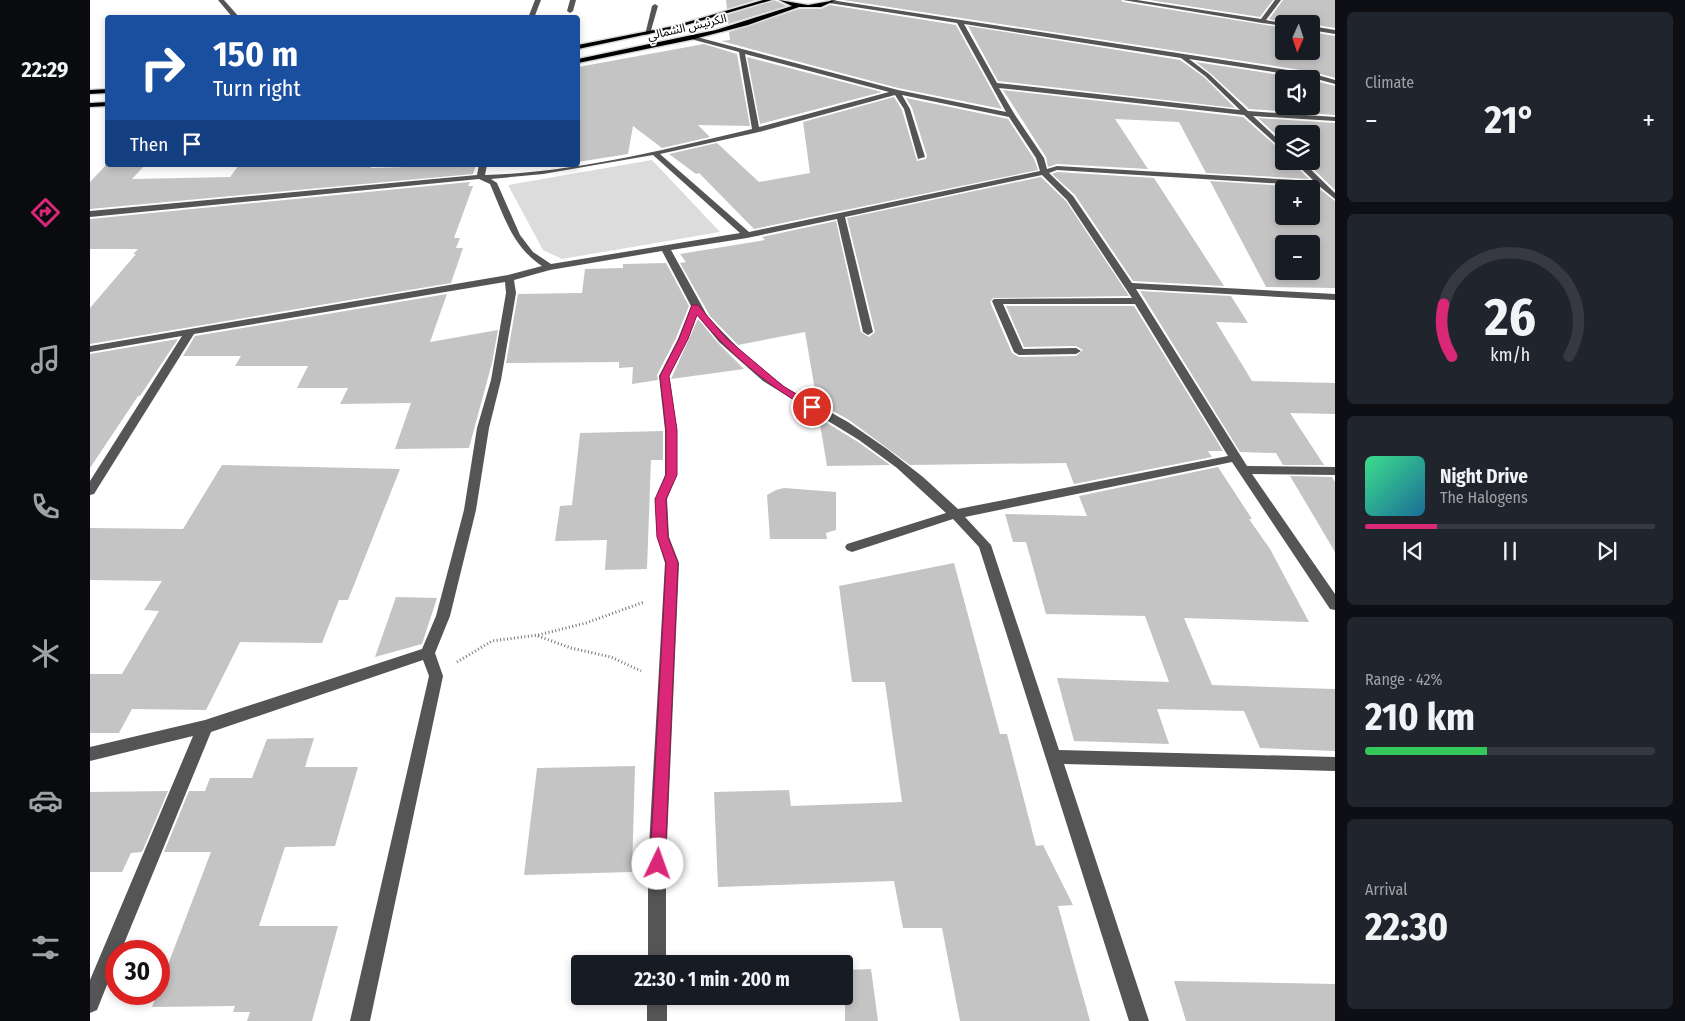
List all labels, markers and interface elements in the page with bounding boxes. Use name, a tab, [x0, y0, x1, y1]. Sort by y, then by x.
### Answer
street label: الكرنيش الشمالي	[646, 11, 729, 46]
north arrow	[1275, 15, 1320, 60]
map controls	[1275, 15, 1320, 280]
text: 150 m	[213, 33, 298, 75]
icon: right	[130, 35, 195, 100]
text: 22:29	[22, 56, 68, 83]
button: sound	[1275, 70, 1320, 115]
text: Climate	[1365, 73, 1414, 92]
text: Turn right	[213, 75, 301, 102]
text: 21°	[1485, 97, 1535, 143]
text: −	[1365, 104, 1378, 137]
text: +	[1642, 104, 1655, 137]
button: layers	[1275, 125, 1320, 170]
icon: arrive	[178, 130, 206, 158]
text: Then	[130, 133, 168, 156]
button: +	[1275, 180, 1320, 225]
icon: directions	[28, 195, 63, 230]
button: −	[1275, 235, 1320, 280]
text: 26	[1483, 286, 1536, 349]
icon: music	[28, 342, 63, 377]
text: km/h	[1490, 344, 1530, 366]
pin	[791, 386, 833, 428]
icon: arrive	[798, 393, 826, 421]
text: Night Drive	[1440, 465, 1528, 488]
text: The Halogens	[1440, 488, 1528, 507]
icon: phone	[28, 489, 63, 524]
icon: previous	[1399, 537, 1427, 565]
icon: pause	[1496, 537, 1524, 565]
icon: next	[1593, 537, 1621, 565]
icon: climate	[28, 636, 63, 671]
text: Range · 42%	[1365, 670, 1442, 689]
text: 210 km	[1365, 694, 1475, 740]
icon: car	[28, 783, 63, 818]
position arrow	[631, 837, 683, 889]
text: Arrival	[1365, 880, 1407, 899]
text: 22:30	[1365, 904, 1448, 950]
icon: filters	[28, 930, 63, 965]
speed limit sign: 30	[105, 940, 170, 1005]
text: 22:30 · 1 min · 200 m	[634, 968, 790, 991]

